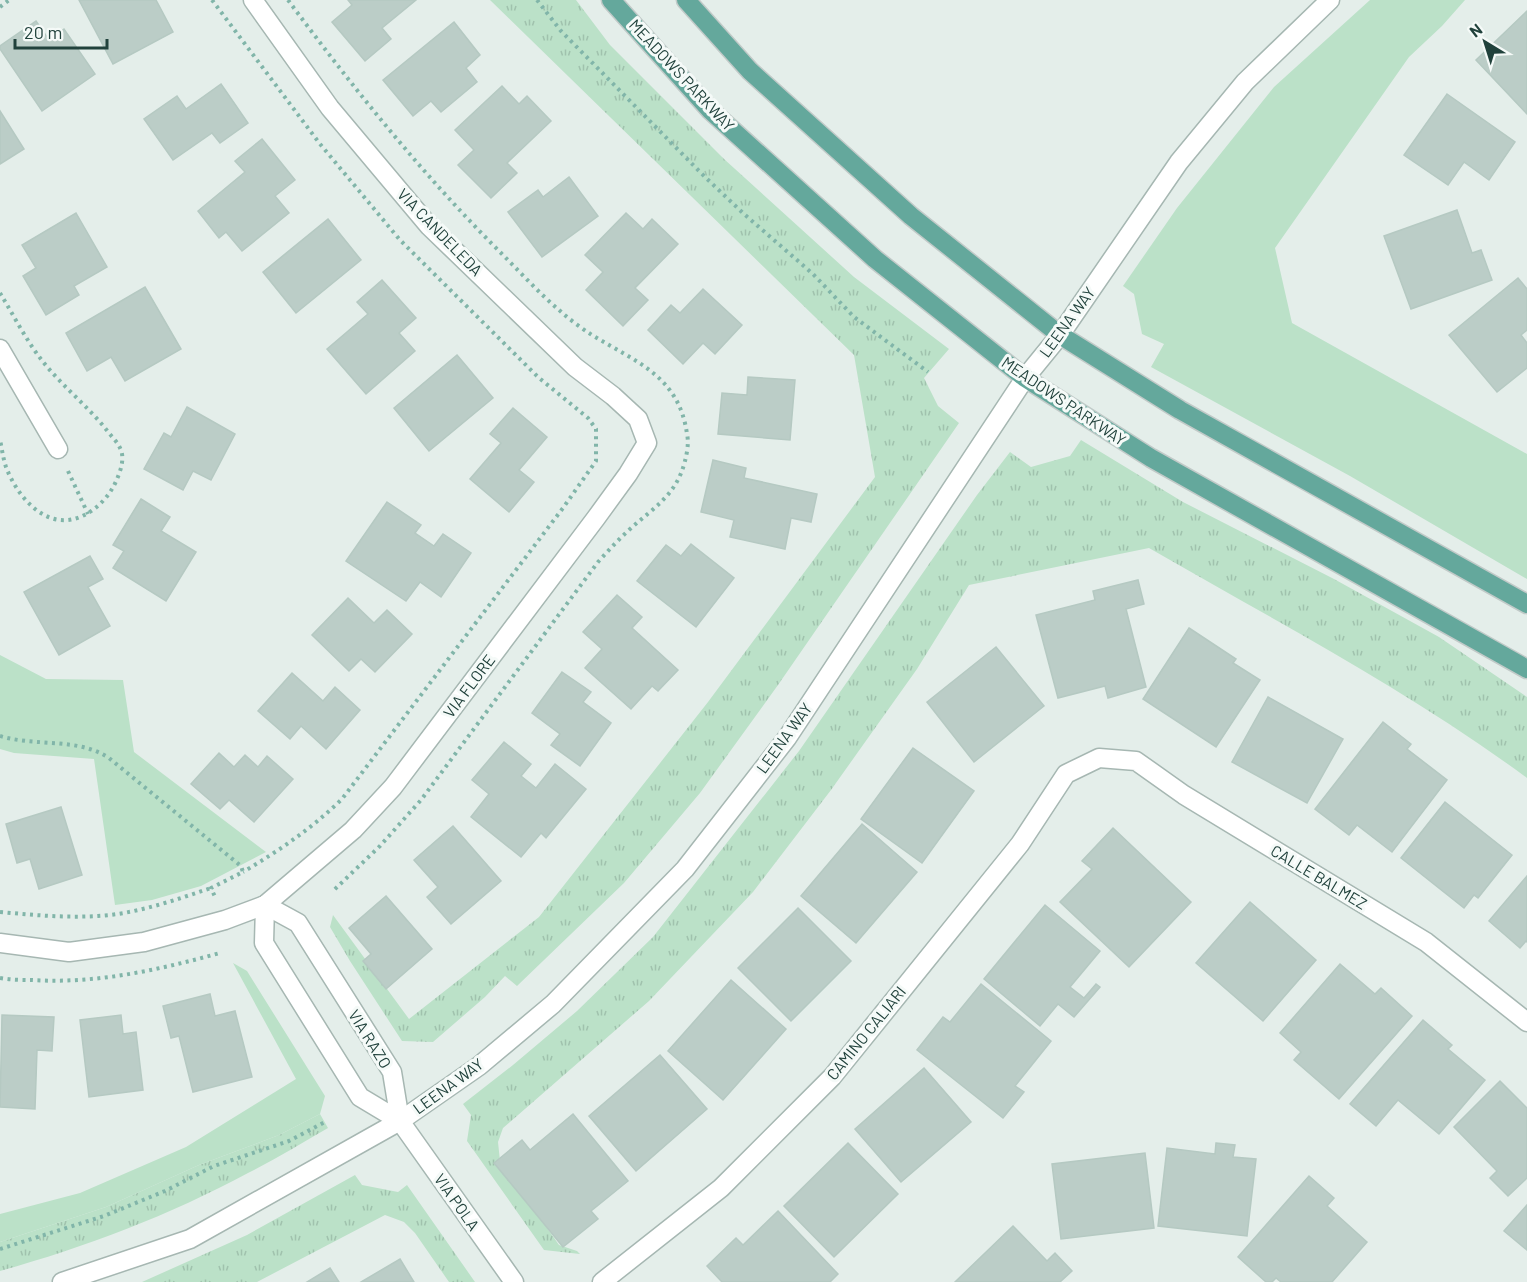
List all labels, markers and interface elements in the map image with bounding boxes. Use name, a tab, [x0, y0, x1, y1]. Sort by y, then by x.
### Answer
scale bar	[15, 12, 106, 50]
north arrow	[1455, 12, 1515, 72]
street label: MEADOWS PARKWAY	[626, 15, 739, 134]
text: N	[1465, 19, 1485, 41]
text: 20 m	[24, 21, 62, 43]
street label: VIA CANDELEDA	[394, 184, 487, 279]
street label: LEENA WAY	[1035, 283, 1098, 361]
street label: MEADOWS PARKWAY	[999, 352, 1130, 449]
street label: VIA FLORE	[439, 650, 498, 721]
street label: LEENA WAY	[752, 699, 815, 777]
street label: CALLE BALMEZ	[1268, 840, 1371, 913]
street label: CAMINO CALIARI	[822, 982, 909, 1083]
street label: VIA RAZO	[345, 1006, 396, 1072]
street label: LEENA WAY	[409, 1054, 487, 1117]
street label: VIA POLA	[431, 1169, 484, 1234]

